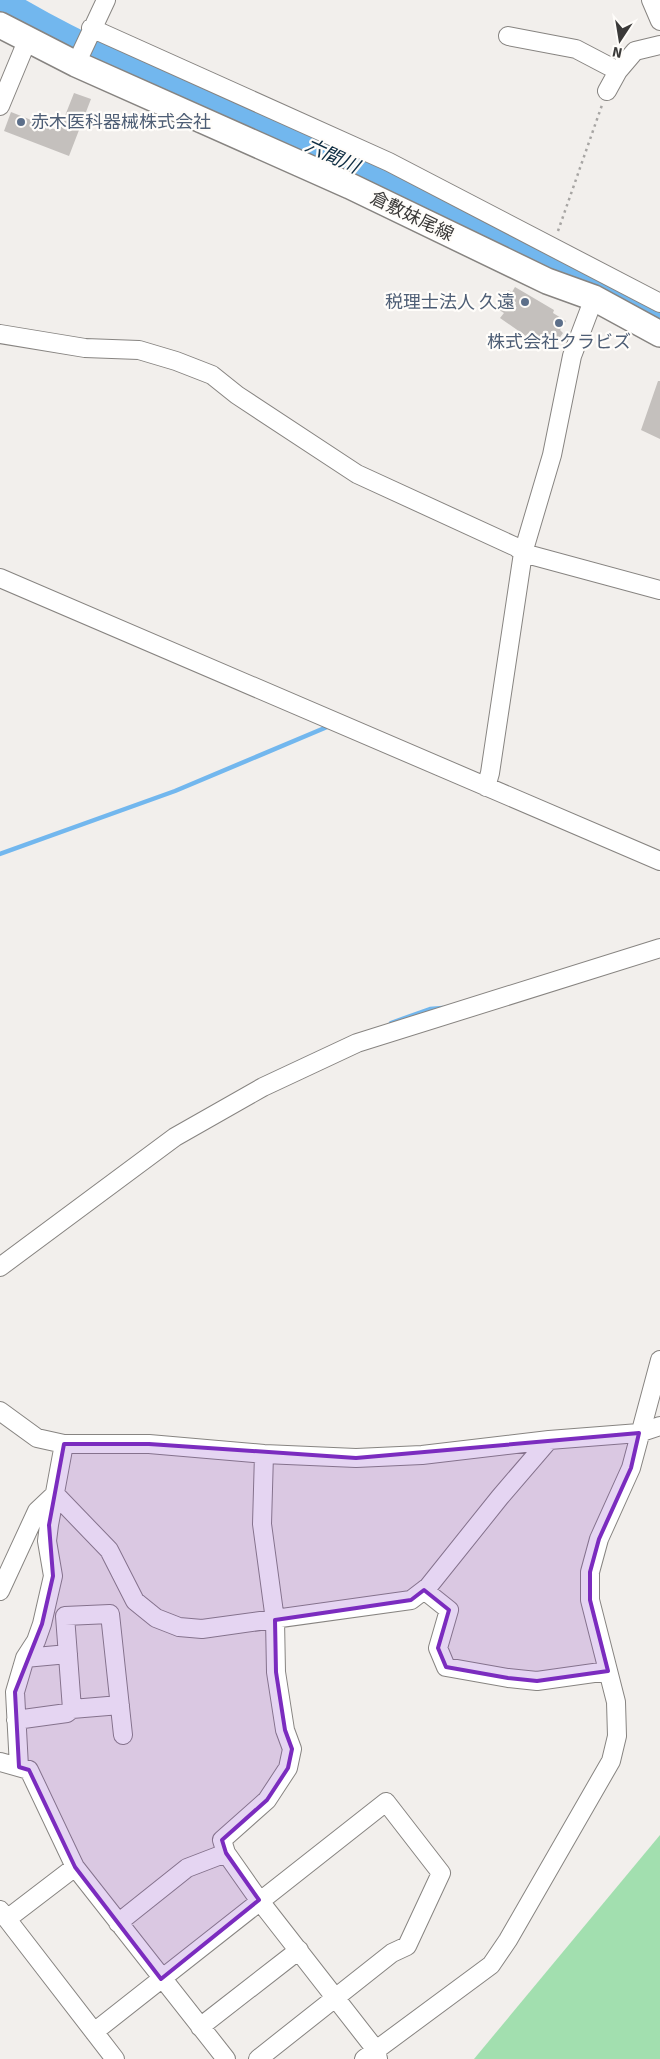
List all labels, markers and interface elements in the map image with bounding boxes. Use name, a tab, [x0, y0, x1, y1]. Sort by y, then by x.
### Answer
north arrow	[595, 15, 645, 65]
text: N	[611, 43, 624, 62]
place label: 赤木医科器械株式会社	[31, 111, 211, 133]
marker: 赤木医科器械株式会社	[15, 116, 27, 128]
water label: 六間川	[301, 133, 365, 180]
street label: 倉敷妹尾線	[367, 186, 457, 246]
place label: 税理士法人 久遠	[385, 291, 515, 313]
marker: 税理士法人 久遠	[519, 296, 531, 308]
marker: 株式会社クラビズ	[553, 317, 565, 329]
place label: 株式会社クラビズ	[487, 331, 631, 353]

